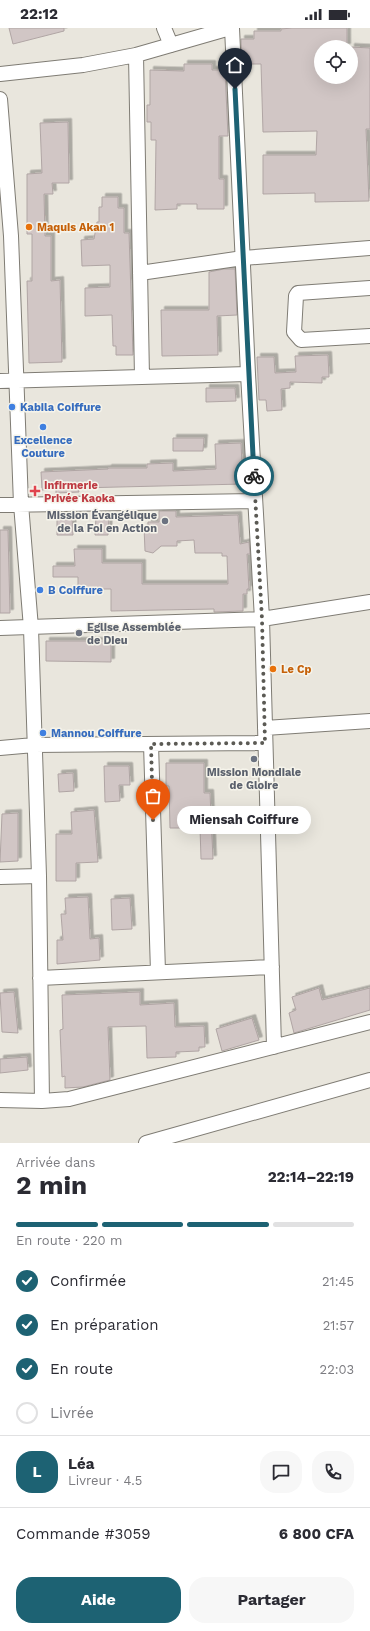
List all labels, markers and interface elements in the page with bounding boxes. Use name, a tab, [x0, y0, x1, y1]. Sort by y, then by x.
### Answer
text: 22:12	[20, 5, 58, 23]
map controls	[314, 40, 358, 84]
button: locate	[314, 40, 358, 84]
pin	[218, 48, 252, 89]
icon: home	[224, 54, 246, 76]
place label: Maquis Akan 1	[37, 221, 114, 234]
marker: Maquis Akan 1	[24, 222, 34, 232]
place label: Kabila Coiffure	[20, 401, 101, 414]
marker: Kabila Coiffure	[7, 402, 17, 412]
marker: Excellence Couture	[38, 422, 48, 432]
place label: Excellence Couture	[14, 434, 72, 460]
courier	[234, 456, 274, 496]
icon: bike	[243, 465, 265, 487]
place label: Infirmerie Privée Kaoka	[44, 479, 116, 505]
marker: Infirmerie Privée Kaoka	[29, 485, 41, 497]
place label: Mission Évangélique de la Foi en Action	[47, 509, 157, 535]
marker: Mission Évangélique de la Foi en Action	[160, 516, 170, 526]
place label: B Coiffure	[48, 584, 103, 597]
marker: B Coiffure	[35, 585, 45, 595]
place label: Eglise Assemblée de Dieu	[87, 621, 181, 647]
marker: Eglise Assemblée de Dieu	[74, 628, 84, 638]
place label: Le Cp	[281, 663, 312, 676]
marker: Le Cp	[268, 664, 278, 674]
place label: Mannou Coiffure	[51, 727, 142, 740]
marker: Mannou Coiffure	[38, 728, 48, 738]
marker: Mission Mondiale de Gloire	[249, 754, 259, 764]
place label: Mission Mondiale de Gloire	[207, 766, 301, 792]
pin	[136, 779, 170, 820]
icon: bag	[142, 785, 164, 807]
callout: Miensah Coiffure	[177, 806, 311, 834]
text: Miensah Coiffure	[189, 812, 299, 827]
text: Arrivée dans	[16, 1155, 95, 1170]
text: 22:14–22:19	[268, 1168, 354, 1186]
text: 2 min	[16, 1170, 87, 1200]
text: En route · 220 m	[16, 1233, 123, 1248]
icon: check	[16, 1270, 38, 1292]
text: Confirmée	[50, 1272, 126, 1290]
text: 21:45	[322, 1274, 354, 1289]
icon: check	[16, 1314, 38, 1336]
text: En préparation	[50, 1316, 158, 1334]
text: 21:57	[323, 1318, 354, 1333]
icon: check	[16, 1358, 38, 1380]
text: En route	[50, 1360, 113, 1378]
text: 22:03	[320, 1362, 354, 1377]
text: Livrée	[50, 1404, 94, 1422]
button: chat	[260, 1451, 302, 1493]
button: phone	[312, 1451, 354, 1493]
text: Léa	[68, 1455, 94, 1473]
text: L	[32, 1463, 42, 1481]
text: Livreur · 4.5	[68, 1473, 142, 1488]
text: Commande #3059	[16, 1525, 150, 1543]
text: 6 800 CFA	[279, 1525, 354, 1543]
button: Aide	[16, 1577, 181, 1623]
button: Partager	[189, 1577, 354, 1623]

